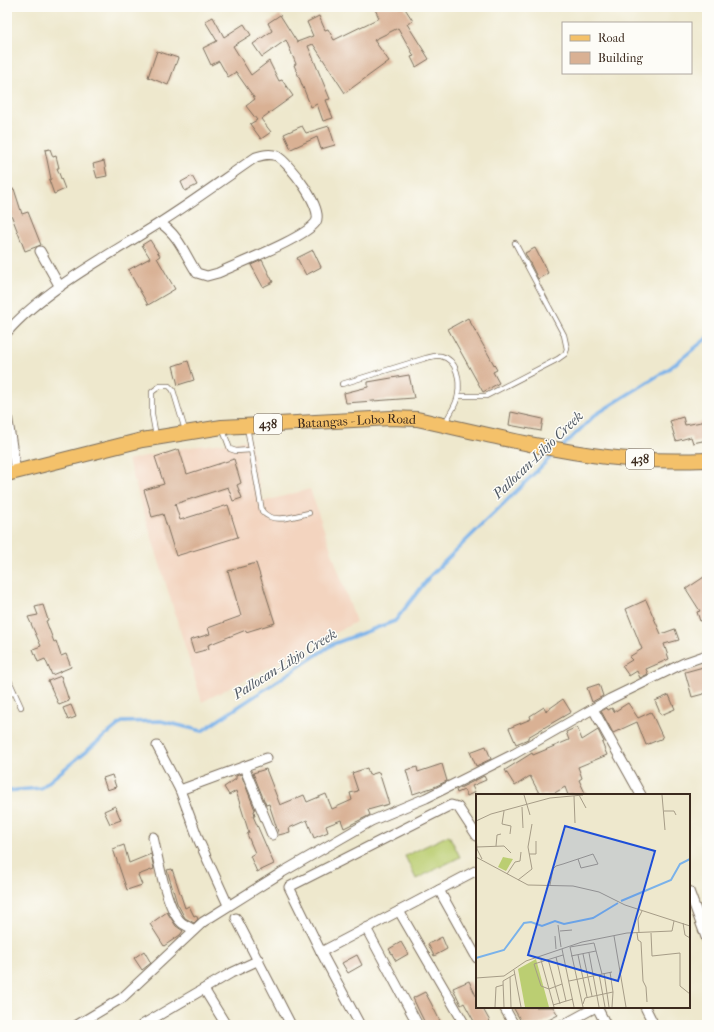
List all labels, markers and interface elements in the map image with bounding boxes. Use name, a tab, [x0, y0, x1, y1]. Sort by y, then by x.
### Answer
legend	[562, 22, 692, 74]
text: Road	[598, 31, 625, 45]
text: Building	[598, 51, 643, 65]
water label: Pallocan-Libjo Creek	[489, 408, 587, 503]
street label: Batangas - Lobo Road	[297, 410, 417, 430]
road number: 438	[254, 414, 282, 434]
road number: 438	[626, 449, 654, 469]
water label: Pallocan-Libjo Creek	[229, 625, 340, 703]
inset map	[476, 794, 690, 1008]

